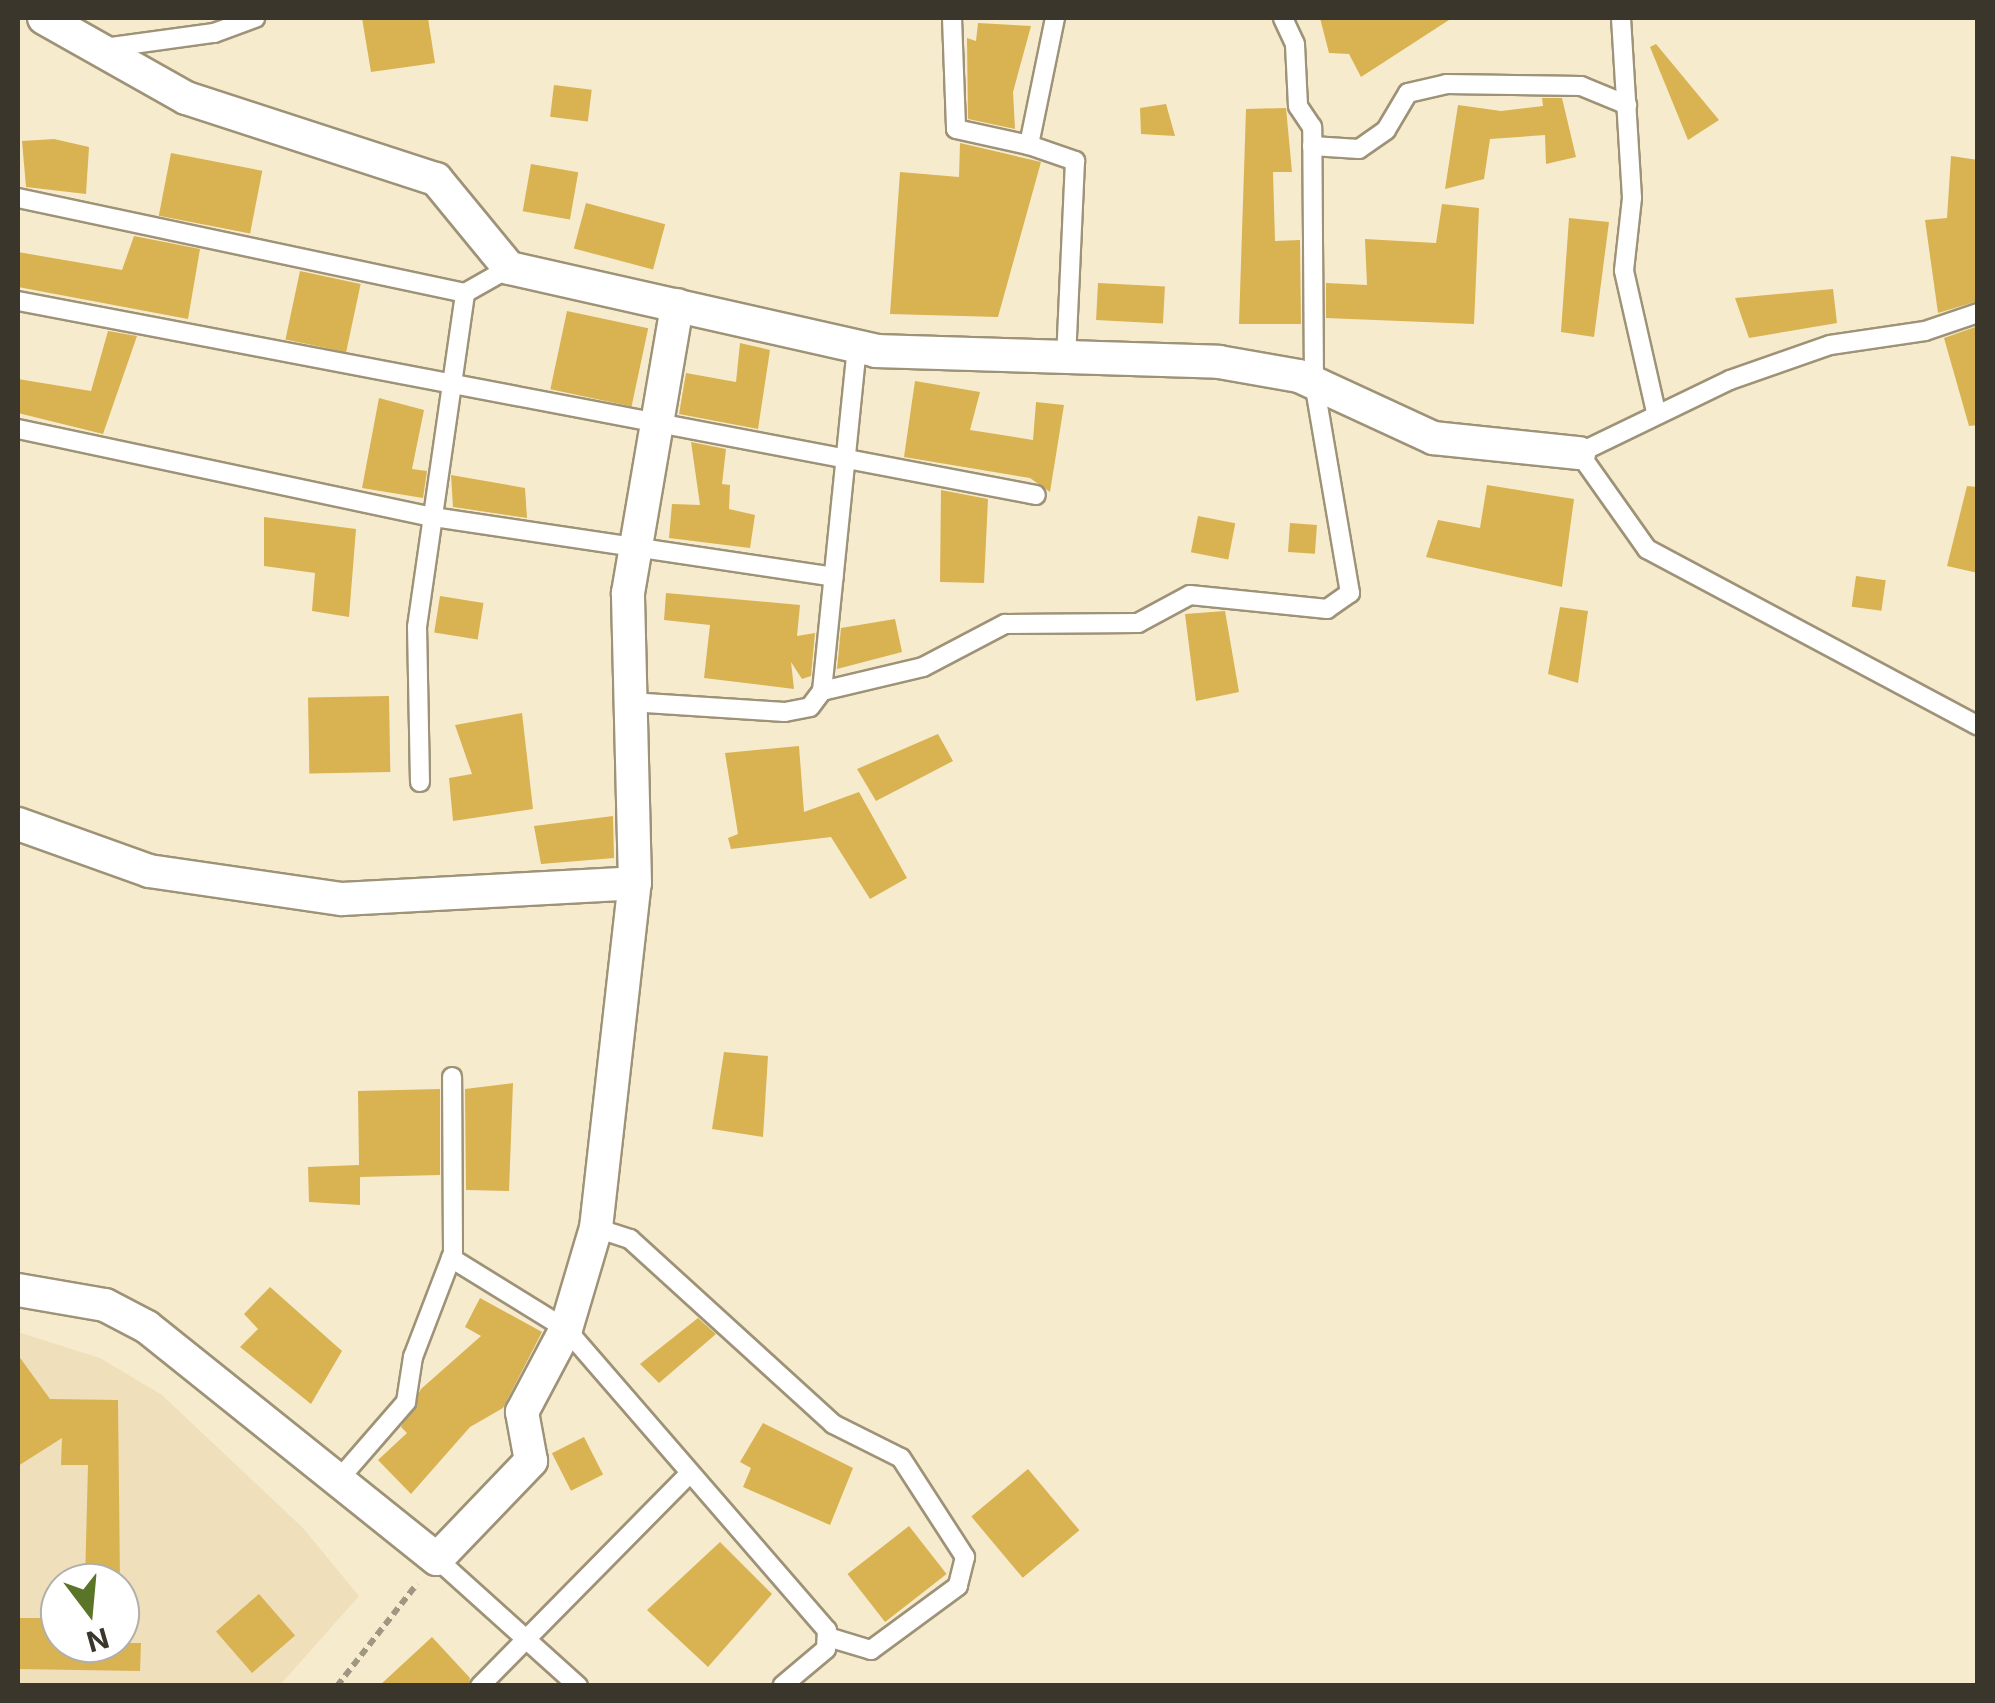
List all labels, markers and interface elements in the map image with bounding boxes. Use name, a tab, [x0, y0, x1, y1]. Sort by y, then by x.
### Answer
north arrow	[40, 1563, 140, 1663]
text: N	[83, 1621, 113, 1659]

